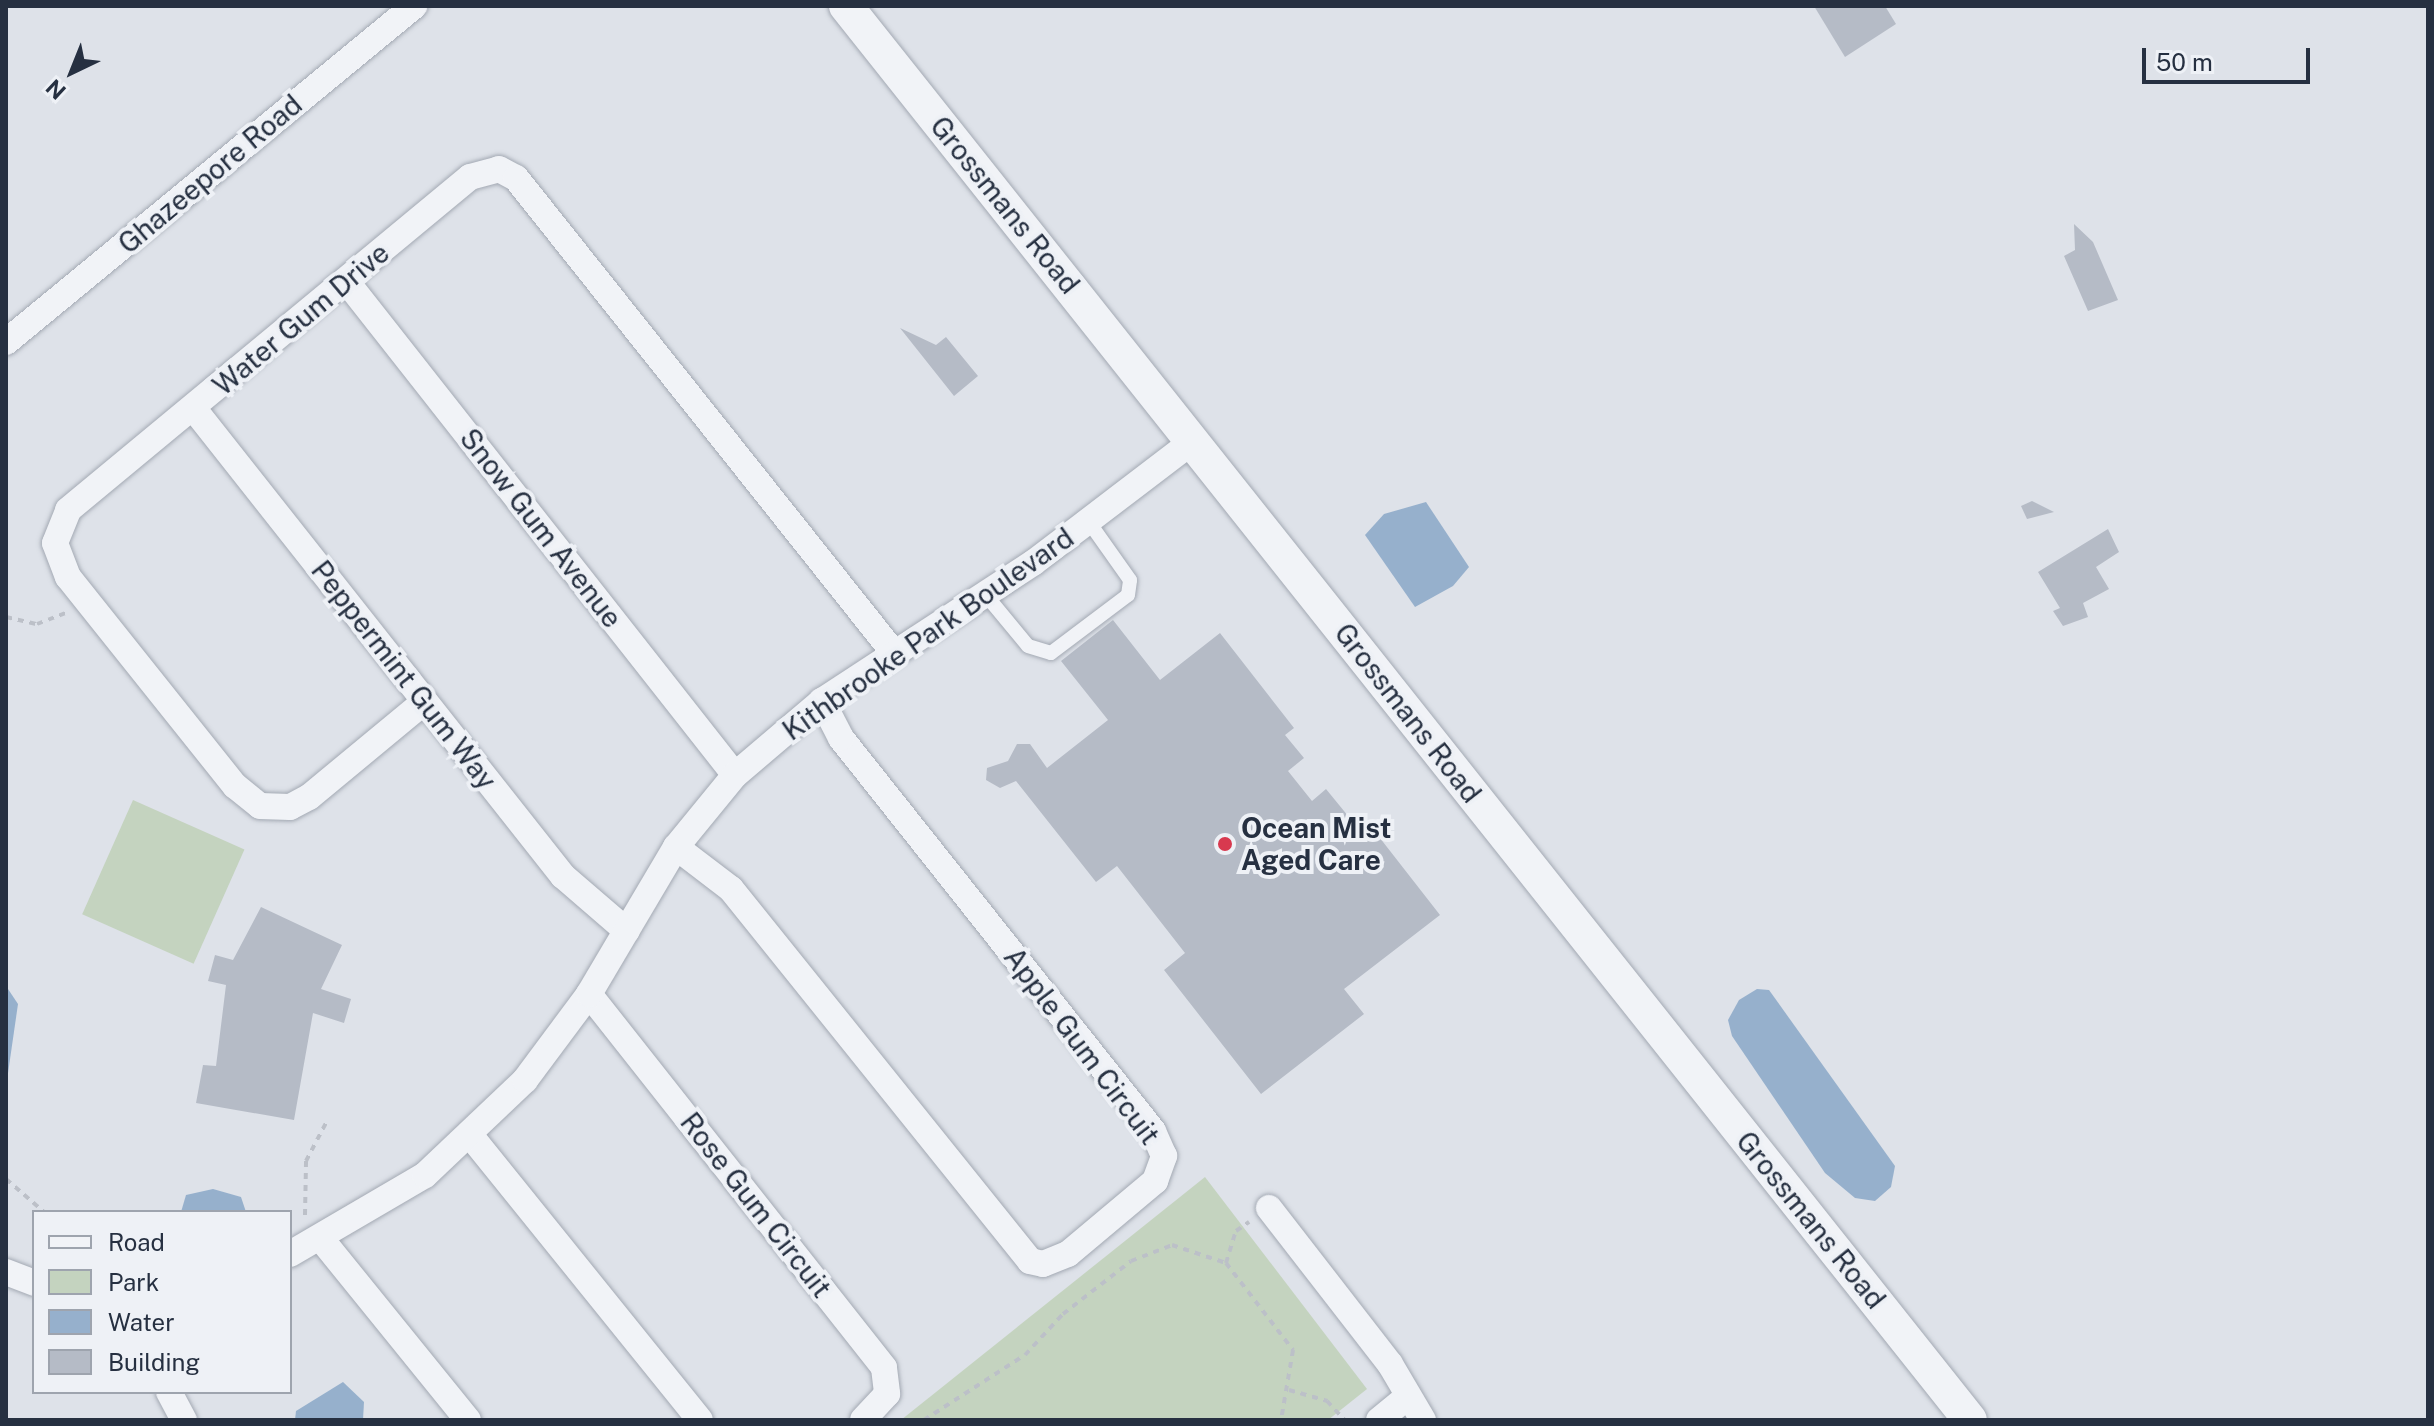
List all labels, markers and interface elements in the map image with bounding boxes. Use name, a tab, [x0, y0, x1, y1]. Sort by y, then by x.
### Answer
north arrow	[32, 32, 112, 112]
scale bar	[2146, 32, 2314, 82]
text: 50 m	[2156, 48, 2213, 76]
text: N	[40, 74, 71, 105]
street label: Ghazeepore Road	[111, 87, 309, 261]
street label: Grossmans Road	[923, 110, 1087, 300]
street label: Water Gum Drive	[206, 236, 396, 402]
street label: Snow Gum Avenue	[453, 422, 629, 634]
street label: Kithbrooke Park Boulevard	[776, 521, 1080, 747]
street label: Peppermint Gum Way	[304, 554, 504, 796]
street label: Grossmans Road	[1328, 617, 1488, 809]
place label: Ocean Mist Aged Care	[1241, 811, 1392, 877]
marker: Ocean Mist Aged Care	[1216, 835, 1234, 853]
street label: Apple Gum Circuit	[997, 941, 1167, 1151]
street label: Rose Gum Circuit	[673, 1106, 839, 1304]
street label: Grossmans Road	[1729, 1125, 1893, 1315]
legend	[32, 1210, 292, 1394]
text: Road	[108, 1228, 165, 1256]
text: Park	[108, 1268, 159, 1296]
text: Water	[108, 1308, 175, 1336]
text: Building	[108, 1348, 200, 1376]

